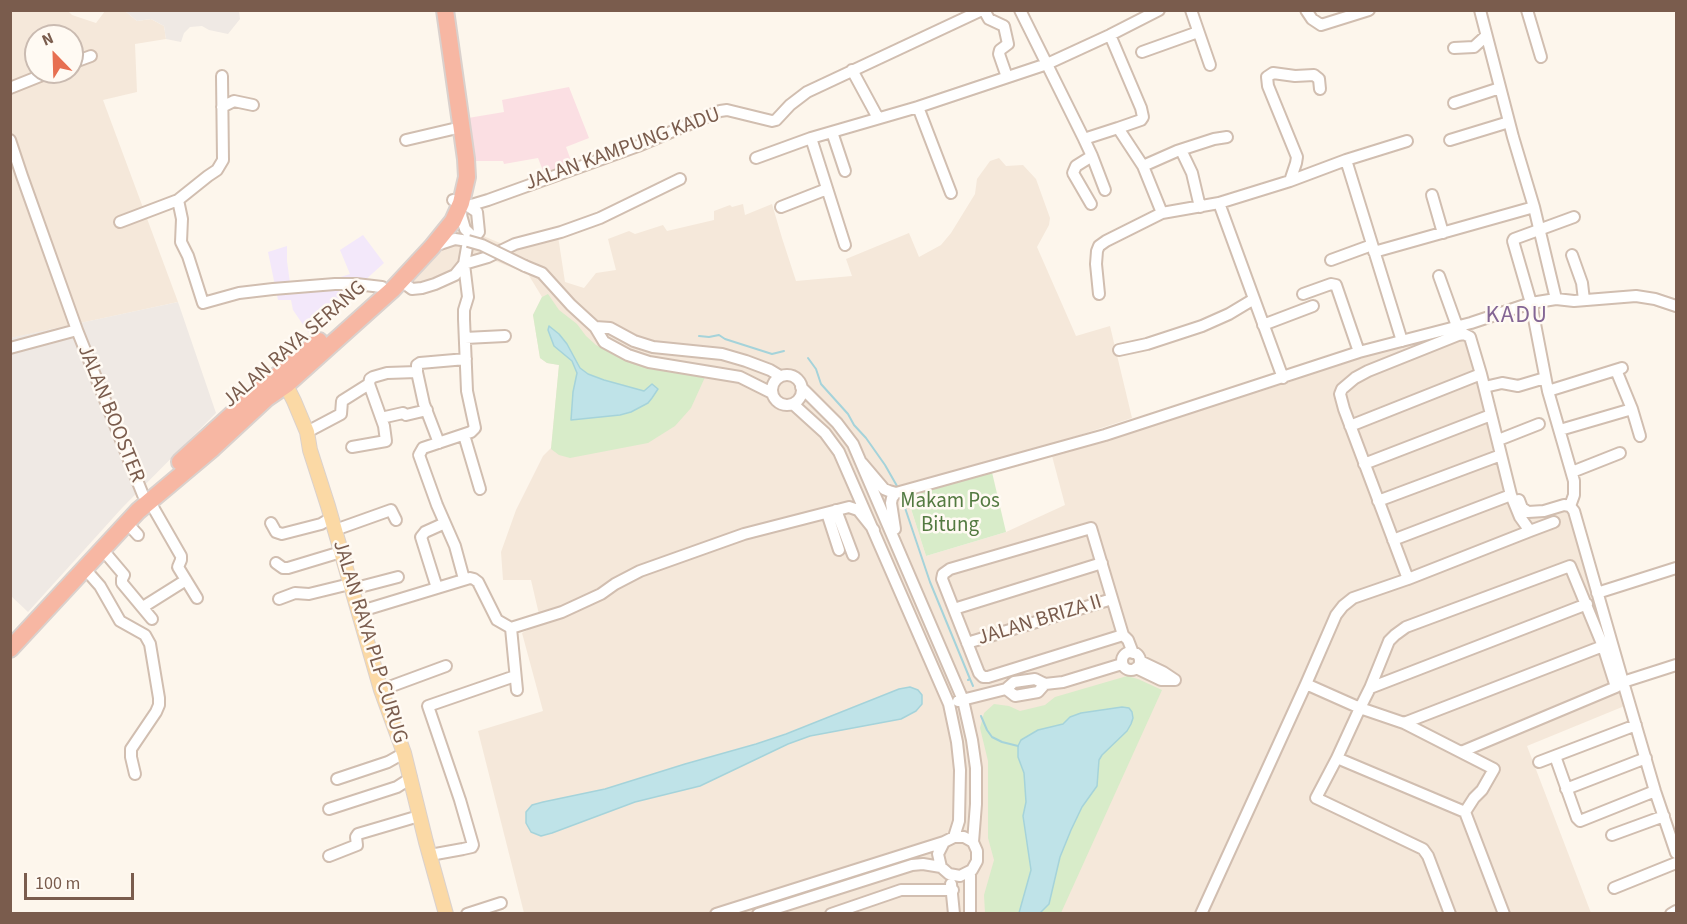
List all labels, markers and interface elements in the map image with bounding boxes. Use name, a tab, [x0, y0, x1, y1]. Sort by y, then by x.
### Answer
north arrow	[24, 24, 84, 84]
text: N	[39, 27, 57, 51]
street label: JALAN KAMPUNG KADU	[522, 103, 724, 197]
street label: JALAN RAYA SERANG	[218, 276, 372, 414]
district label: KADU	[1486, 303, 1548, 331]
street label: JALAN BOOSTER	[71, 341, 149, 487]
park label: Makam Pos Bitung	[900, 489, 1000, 539]
street label: JALAN RAYA PLP CURUG	[326, 537, 412, 747]
street label: JALAN BRIZA II	[975, 590, 1105, 652]
scale bar	[27, 861, 136, 899]
text: 100 m	[35, 871, 80, 896]

